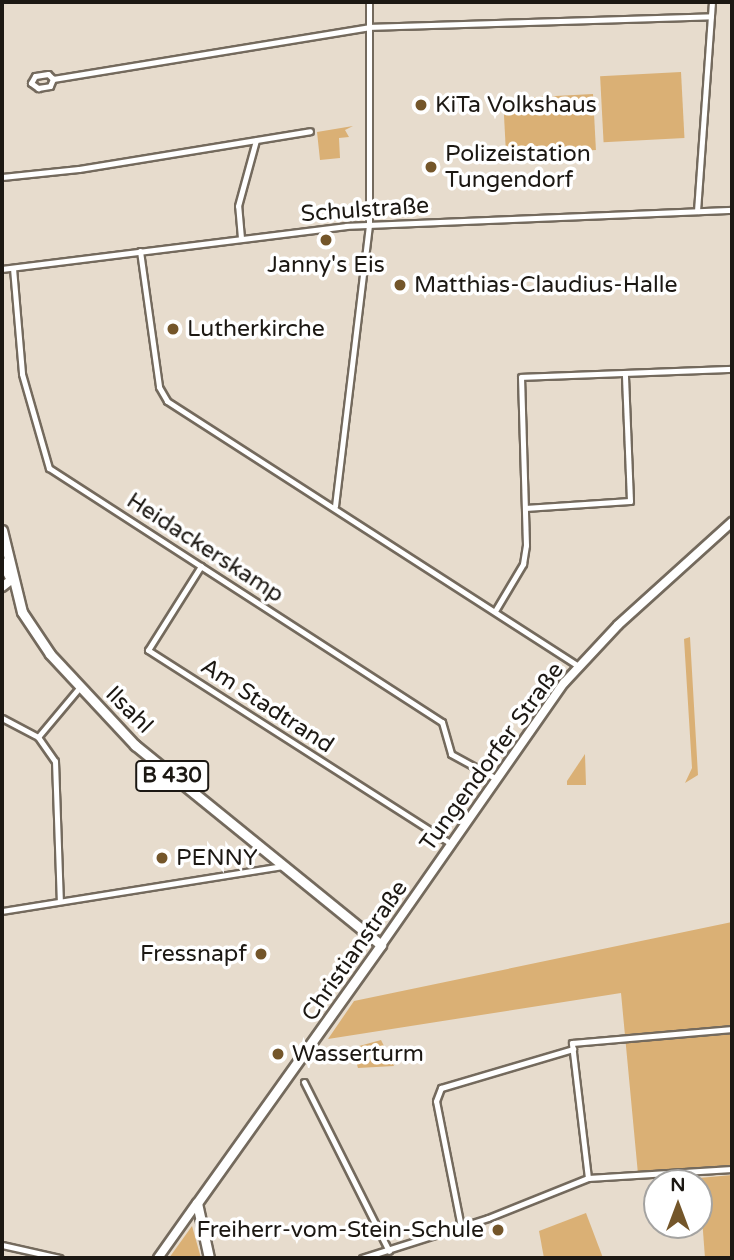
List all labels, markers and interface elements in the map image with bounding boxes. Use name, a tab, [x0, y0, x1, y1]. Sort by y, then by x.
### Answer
place label: KiTa Volkshaus	[435, 91, 597, 119]
marker: KiTa Volkshaus	[413, 97, 429, 113]
place label: Polizeistation Tungendorf	[445, 140, 591, 194]
marker: Polizeistation Tungendorf	[423, 159, 439, 175]
street label: Schulstraße	[300, 192, 430, 228]
marker: Janny's Eis	[318, 232, 334, 248]
place label: Janny's Eis	[267, 251, 385, 279]
place label: Matthias-Claudius-Halle	[414, 271, 678, 299]
marker: Matthias-Claudius-Halle	[392, 277, 408, 293]
place label: Lutherkirche	[187, 315, 325, 343]
marker: Lutherkirche	[165, 321, 181, 337]
street label: Heidackerskamp	[121, 487, 289, 609]
street label: Am Stadtrand	[195, 653, 339, 759]
street label: Tungendorfer Straße	[414, 657, 570, 857]
street label: Ilsahl	[100, 681, 158, 739]
road number: B 430	[134, 758, 210, 794]
place label: PENNY	[176, 844, 258, 872]
marker: PENNY	[154, 850, 170, 866]
street label: Christianstraße	[296, 875, 414, 1027]
place label: Fressnapf	[140, 940, 247, 968]
marker: Fressnapf	[253, 946, 269, 962]
place label: Wasserturm	[292, 1040, 424, 1068]
marker: Wasserturm	[270, 1046, 286, 1062]
north arrow	[643, 1169, 713, 1239]
text: N	[670, 1174, 686, 1196]
place label: Freiherr-vom-Stein-Schule	[196, 1216, 484, 1244]
marker: Freiherr-vom-Stein-Schule	[490, 1222, 506, 1238]

